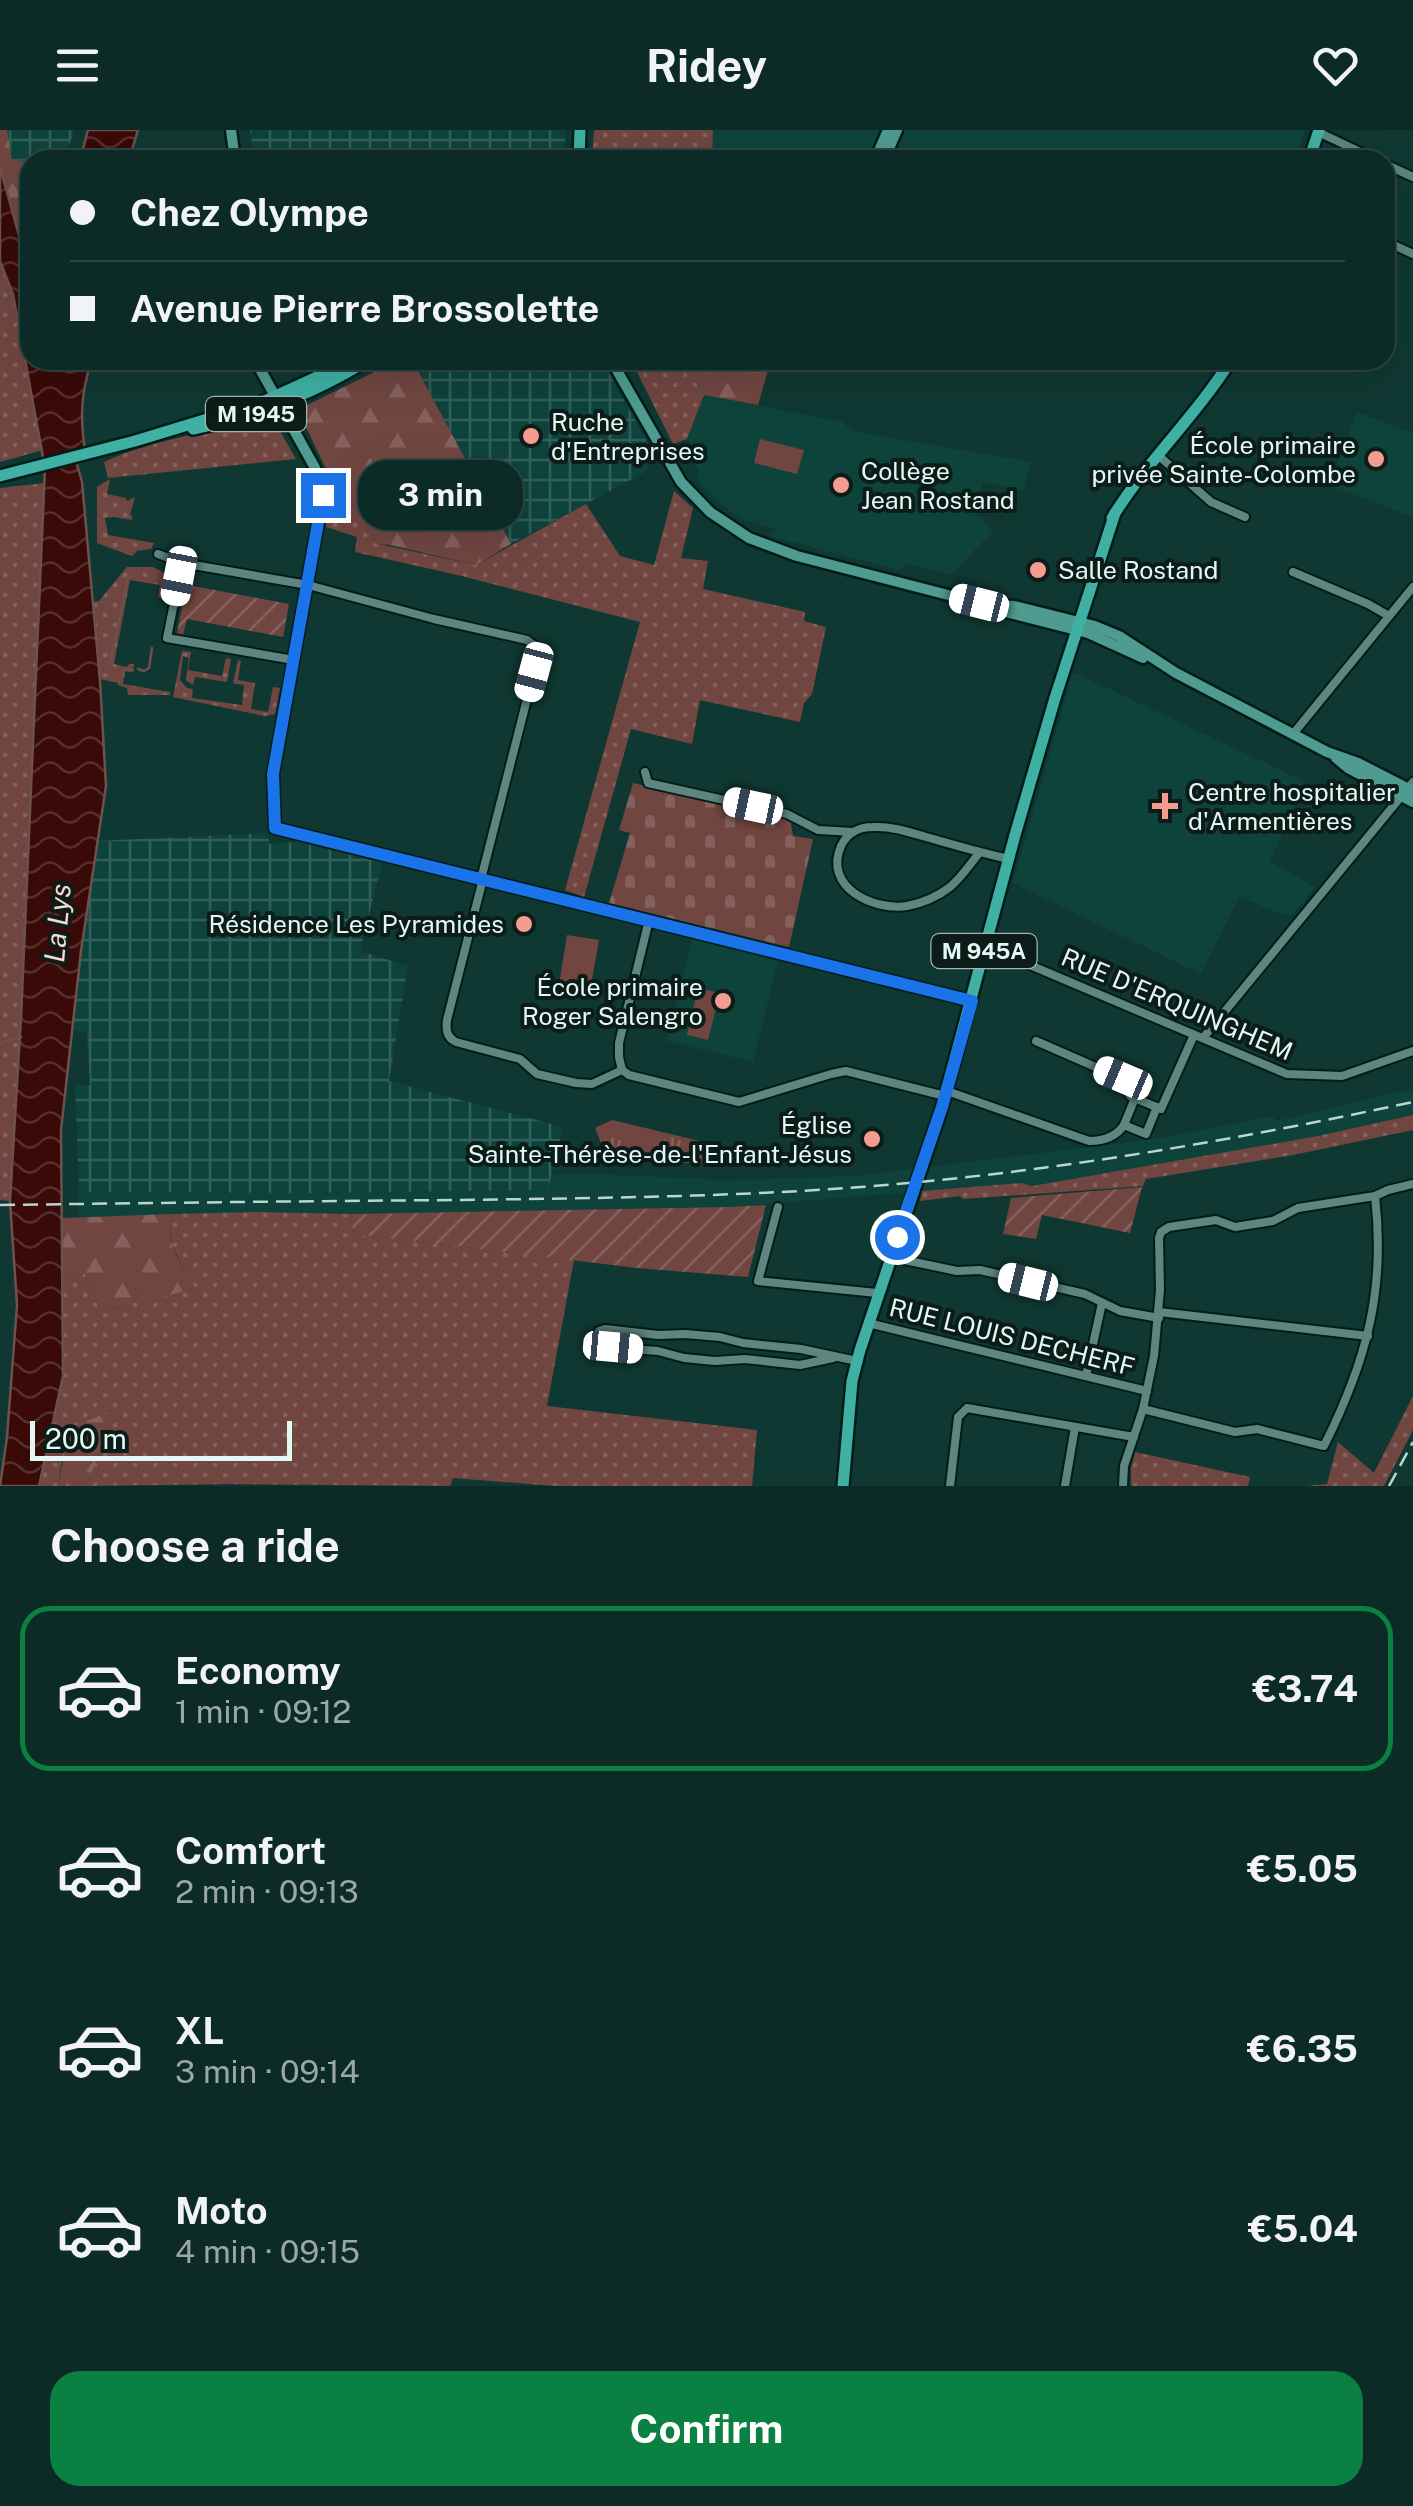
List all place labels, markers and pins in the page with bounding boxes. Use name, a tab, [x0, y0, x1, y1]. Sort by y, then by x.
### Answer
place label: Ruche d'Entreprises	[551, 407, 705, 466]
marker: Ruche d'Entreprises	[520, 425, 542, 447]
place label: École primaire privée Sainte-Colombe	[1091, 430, 1356, 489]
marker: École primaire privée Sainte-Colombe	[1365, 448, 1387, 470]
place label: Collège Jean Rostand	[861, 456, 1015, 515]
marker: Collège Jean Rostand	[830, 474, 852, 496]
place label: Salle Rostand	[1058, 555, 1218, 585]
marker: Salle Rostand	[1027, 559, 1049, 581]
place label: Centre hospitalier d'Armentières	[1188, 777, 1396, 836]
marker: Centre hospitalier d'Armentières	[1152, 793, 1178, 819]
place label: Résidence Les Pyramides	[208, 909, 504, 939]
marker: Résidence Les Pyramides	[513, 913, 535, 935]
place label: École primaire Roger Salengro	[522, 972, 703, 1031]
marker: École primaire Roger Salengro	[712, 990, 734, 1012]
place label: Église Sainte-Thérèse-de-l'Enfant-Jésus	[468, 1110, 852, 1169]
marker: Église Sainte-Thérèse-de-l'Enfant-Jésus	[861, 1128, 883, 1150]

